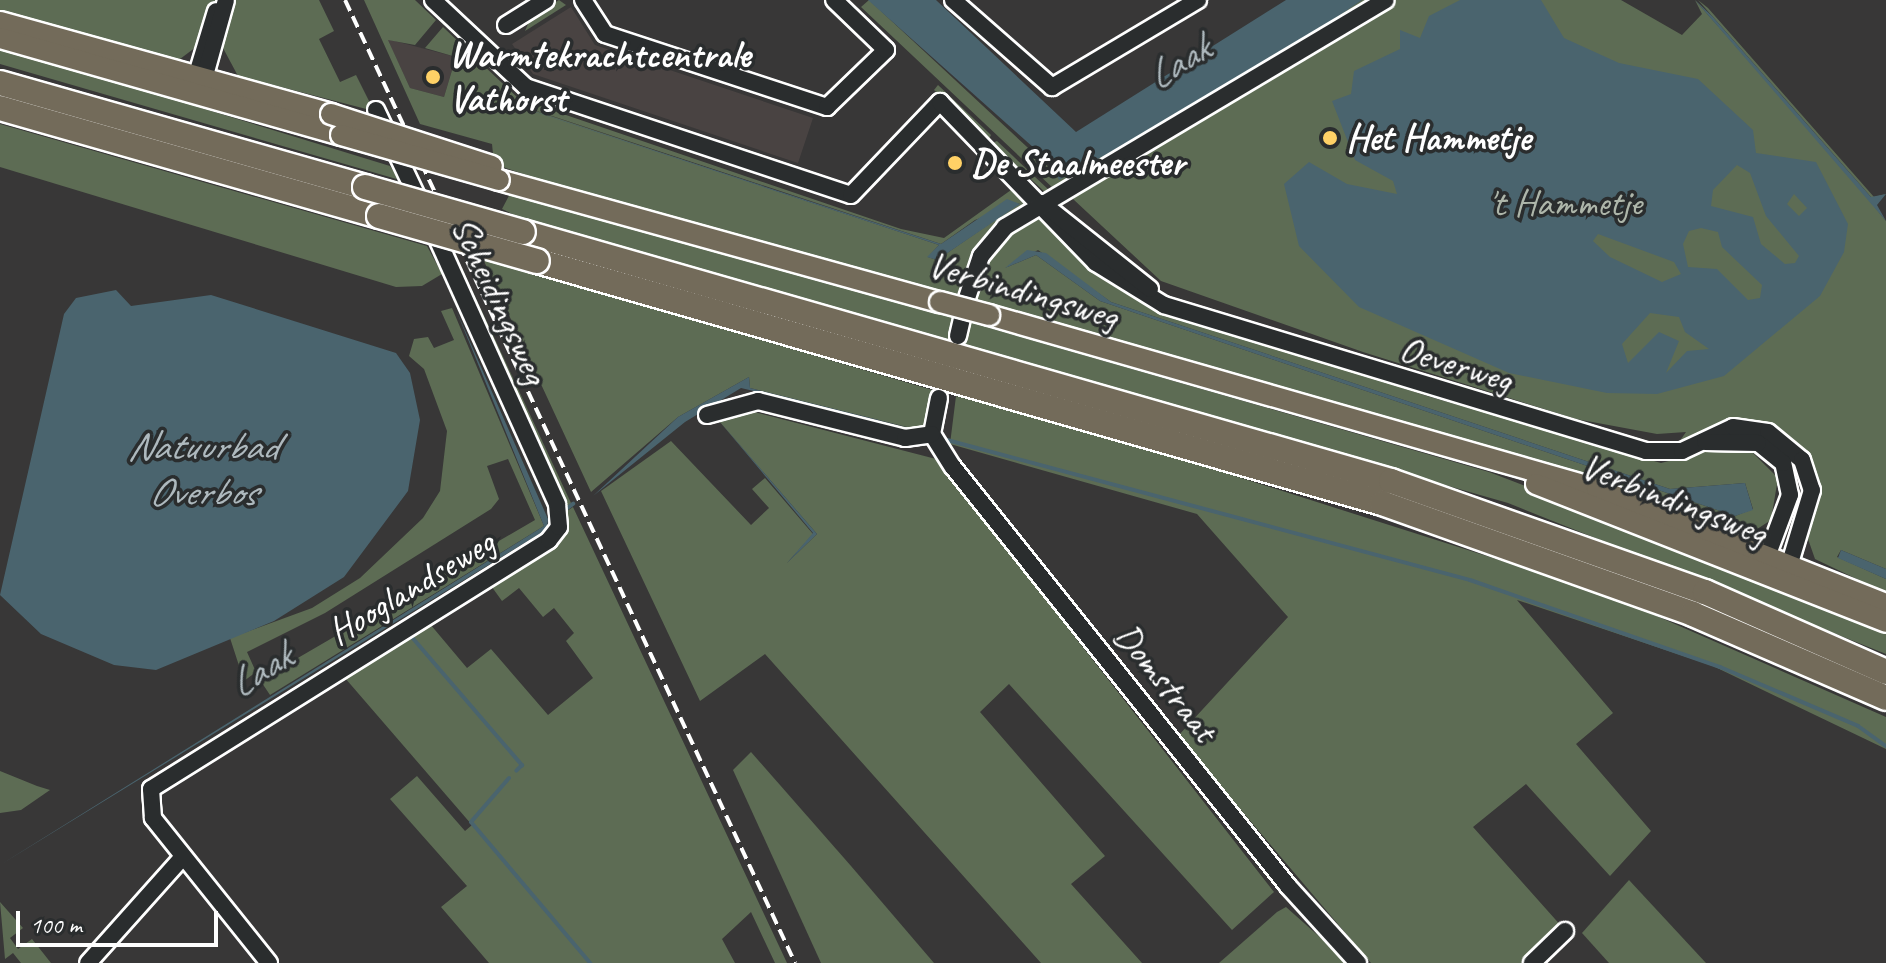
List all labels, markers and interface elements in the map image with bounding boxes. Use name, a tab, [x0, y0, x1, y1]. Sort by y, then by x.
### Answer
water label: Laak	[1138, 24, 1218, 100]
place label: Warmtekrachtcentrale Vathorst	[449, 32, 750, 122]
marker: Warmtekrachtcentrale Vathorst	[424, 68, 442, 86]
place label: Het Hammetje	[1346, 115, 1532, 161]
marker: Het Hammetje	[1321, 129, 1339, 147]
place label: De Staalmeester	[971, 140, 1186, 186]
marker: De Staalmeester	[946, 154, 964, 172]
park label: 't Hammetje	[1488, 180, 1642, 226]
street label: Scheidingsweg	[442, 209, 558, 391]
street label: Verbindingsweg	[923, 241, 1123, 339]
street label: Oeverweg	[1394, 325, 1518, 403]
water label: Natuurbad Overbos	[127, 422, 277, 516]
street label: Verbindingsweg	[1575, 443, 1773, 555]
street label: Hooglandseweg	[319, 519, 503, 655]
street label: Domstraat	[1104, 613, 1228, 751]
water label: Laak	[220, 632, 300, 708]
scale bar	[20, 895, 222, 945]
text: 100 m	[30, 910, 82, 940]

